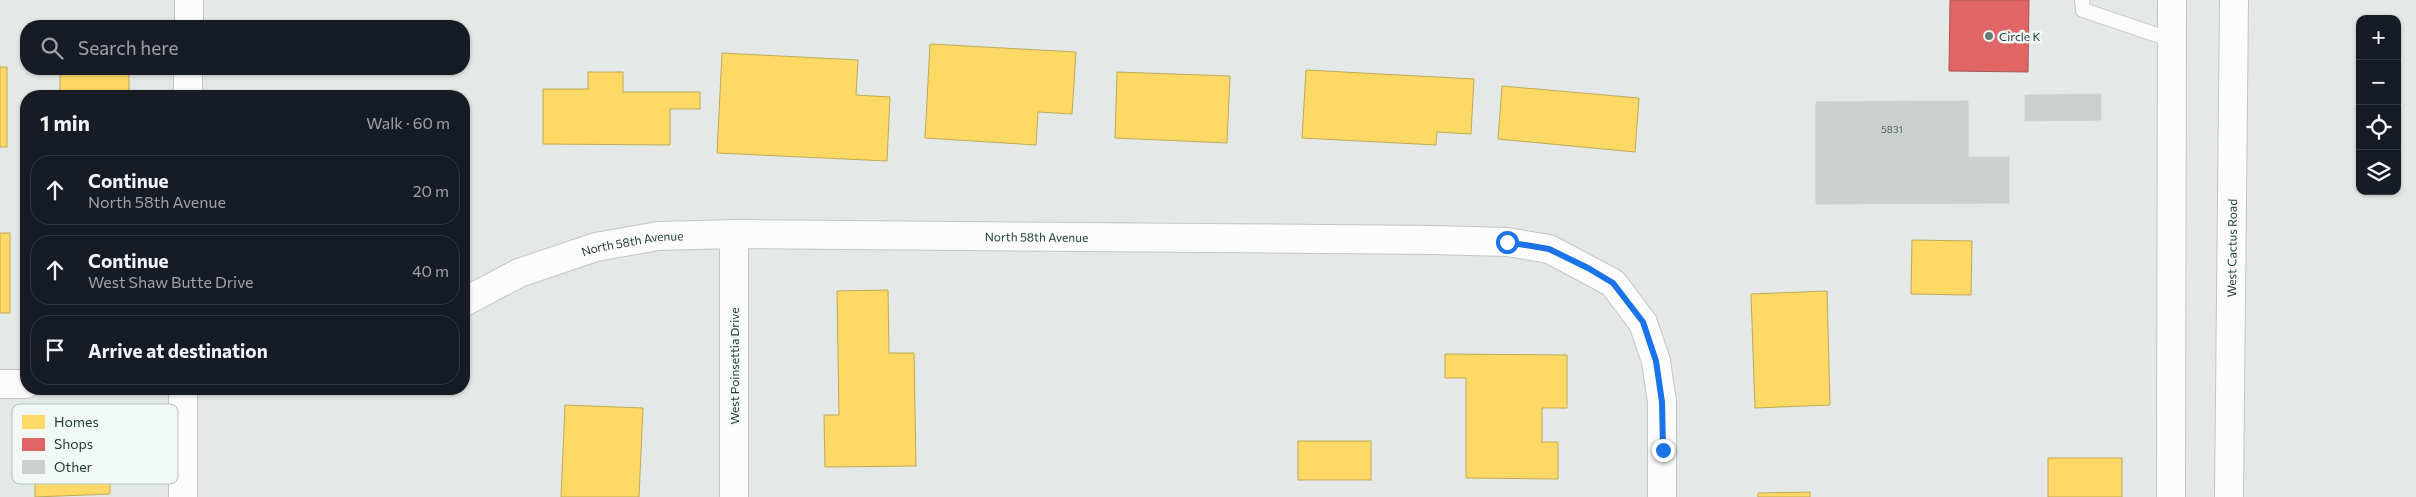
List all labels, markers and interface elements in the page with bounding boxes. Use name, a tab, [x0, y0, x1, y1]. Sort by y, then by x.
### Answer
map controls	[2356, 15, 2401, 195]
button: +	[2356, 15, 2401, 60]
search box	[20, 20, 470, 75]
place label: Circle K	[1999, 29, 2041, 43]
marker: Circle K	[1983, 30, 1995, 42]
icon: search	[38, 34, 66, 62]
text: Search here	[78, 36, 178, 59]
button: −	[2356, 60, 2401, 105]
button: locate	[2356, 105, 2401, 150]
text: 1 min	[40, 110, 90, 135]
text: Walk · 60 m	[366, 113, 450, 132]
house number: 5831	[1881, 123, 1903, 135]
button: layers	[2356, 150, 2401, 195]
text: Continue	[88, 169, 168, 192]
icon: ahead	[41, 176, 69, 204]
text: 20 m	[413, 181, 449, 200]
text: North 58th Avenue	[88, 192, 226, 211]
street label: West Cactus Road	[2224, 199, 2239, 297]
street label: North 58th Avenue	[579, 228, 684, 259]
street label: North 58th Avenue	[985, 229, 1088, 244]
route start	[1496, 231, 1519, 254]
text: Continue	[88, 249, 168, 272]
icon: ahead	[41, 256, 69, 284]
text: 40 m	[412, 261, 449, 280]
text: West Shaw Butte Drive	[88, 272, 254, 291]
street label: West Poinsettia Drive	[727, 307, 741, 425]
icon: arrive	[41, 336, 69, 364]
text: Arrive at destination	[88, 339, 268, 362]
legend	[12, 404, 178, 484]
text: Homes	[54, 413, 99, 430]
text: Shops	[54, 435, 93, 452]
route end	[1652, 439, 1675, 462]
text: Other	[54, 458, 93, 475]

